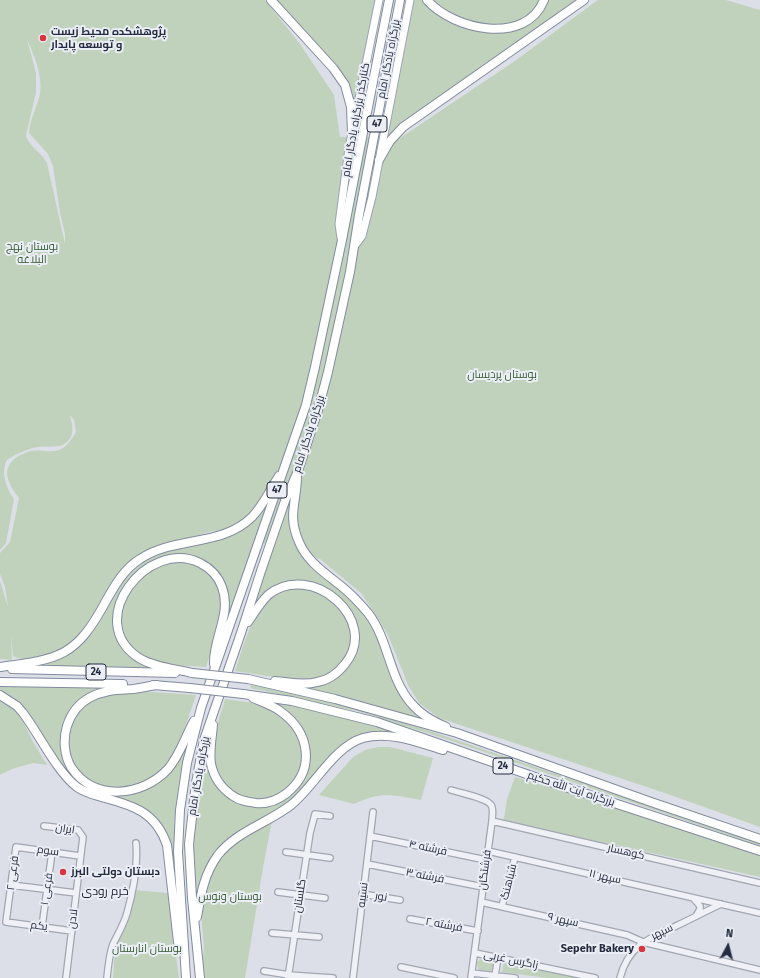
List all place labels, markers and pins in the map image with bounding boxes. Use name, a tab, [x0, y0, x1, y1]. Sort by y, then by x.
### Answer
place label: پژوهشکده محیط زیست و توسعه پایدار	[51, 25, 166, 51]
marker: پژوهشکده محیط زیست و توسعه پایدار	[38, 33, 48, 43]
place label: دبستان دولتی البرز	[71, 865, 160, 879]
marker: دبستان دولتی البرز	[58, 867, 68, 877]
place label: Sepehr Bakery	[561, 942, 634, 956]
marker: Sepehr Bakery	[637, 944, 647, 954]

